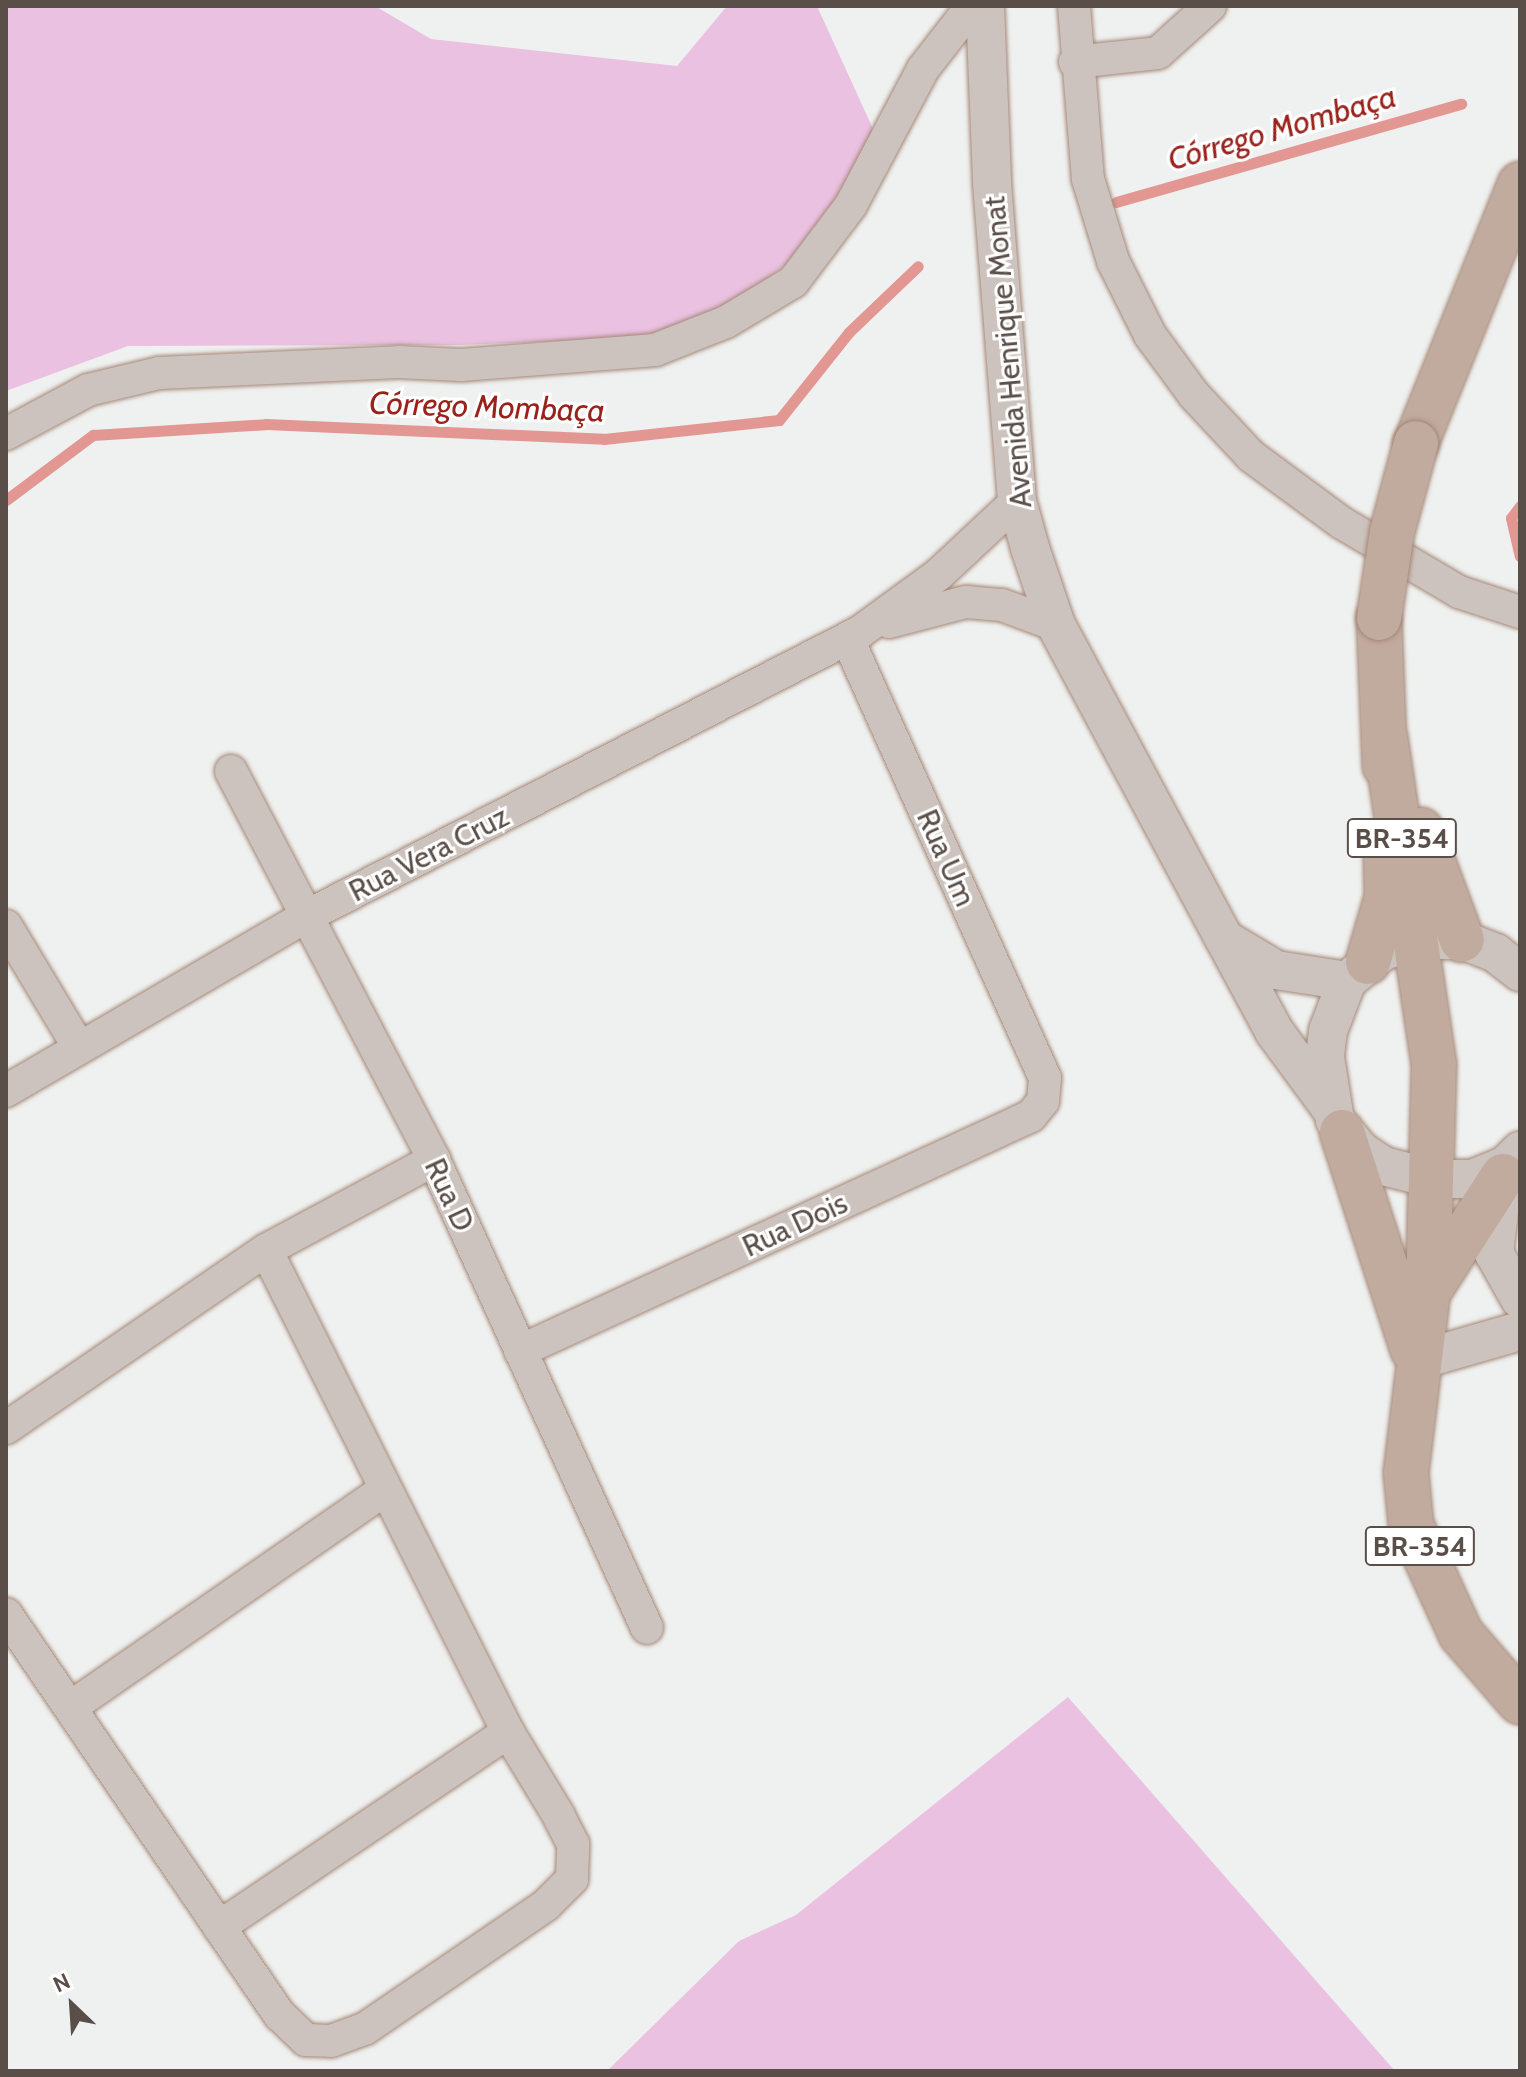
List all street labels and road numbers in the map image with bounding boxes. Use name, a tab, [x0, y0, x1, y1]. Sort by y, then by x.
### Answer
street label: Avenida Henrique Monat	[976, 195, 1040, 509]
street label: Rua Vera Cruz	[343, 798, 515, 910]
street label: Rua Um	[909, 804, 983, 912]
road number: BR-354	[1346, 814, 1458, 862]
street label: Rua D	[417, 1153, 481, 1237]
street label: Rua Dois	[737, 1185, 853, 1265]
road number: BR-354	[1364, 1522, 1476, 1570]

